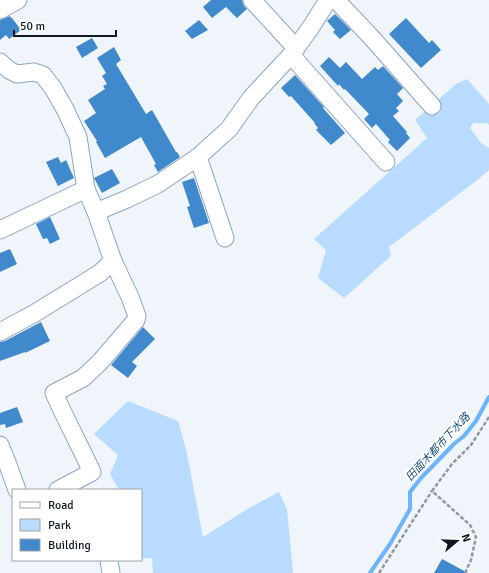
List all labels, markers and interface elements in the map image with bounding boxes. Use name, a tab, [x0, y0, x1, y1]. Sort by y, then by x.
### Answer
scale bar	[14, 12, 116, 38]
text: 50 m	[20, 19, 45, 34]
water label: 田面木都市下水路	[403, 410, 473, 484]
legend	[12, 489, 142, 561]
text: Road	[48, 498, 74, 513]
text: Park	[48, 518, 71, 533]
north arrow	[437, 521, 477, 561]
text: N	[459, 532, 473, 544]
text: Building	[48, 538, 91, 553]

